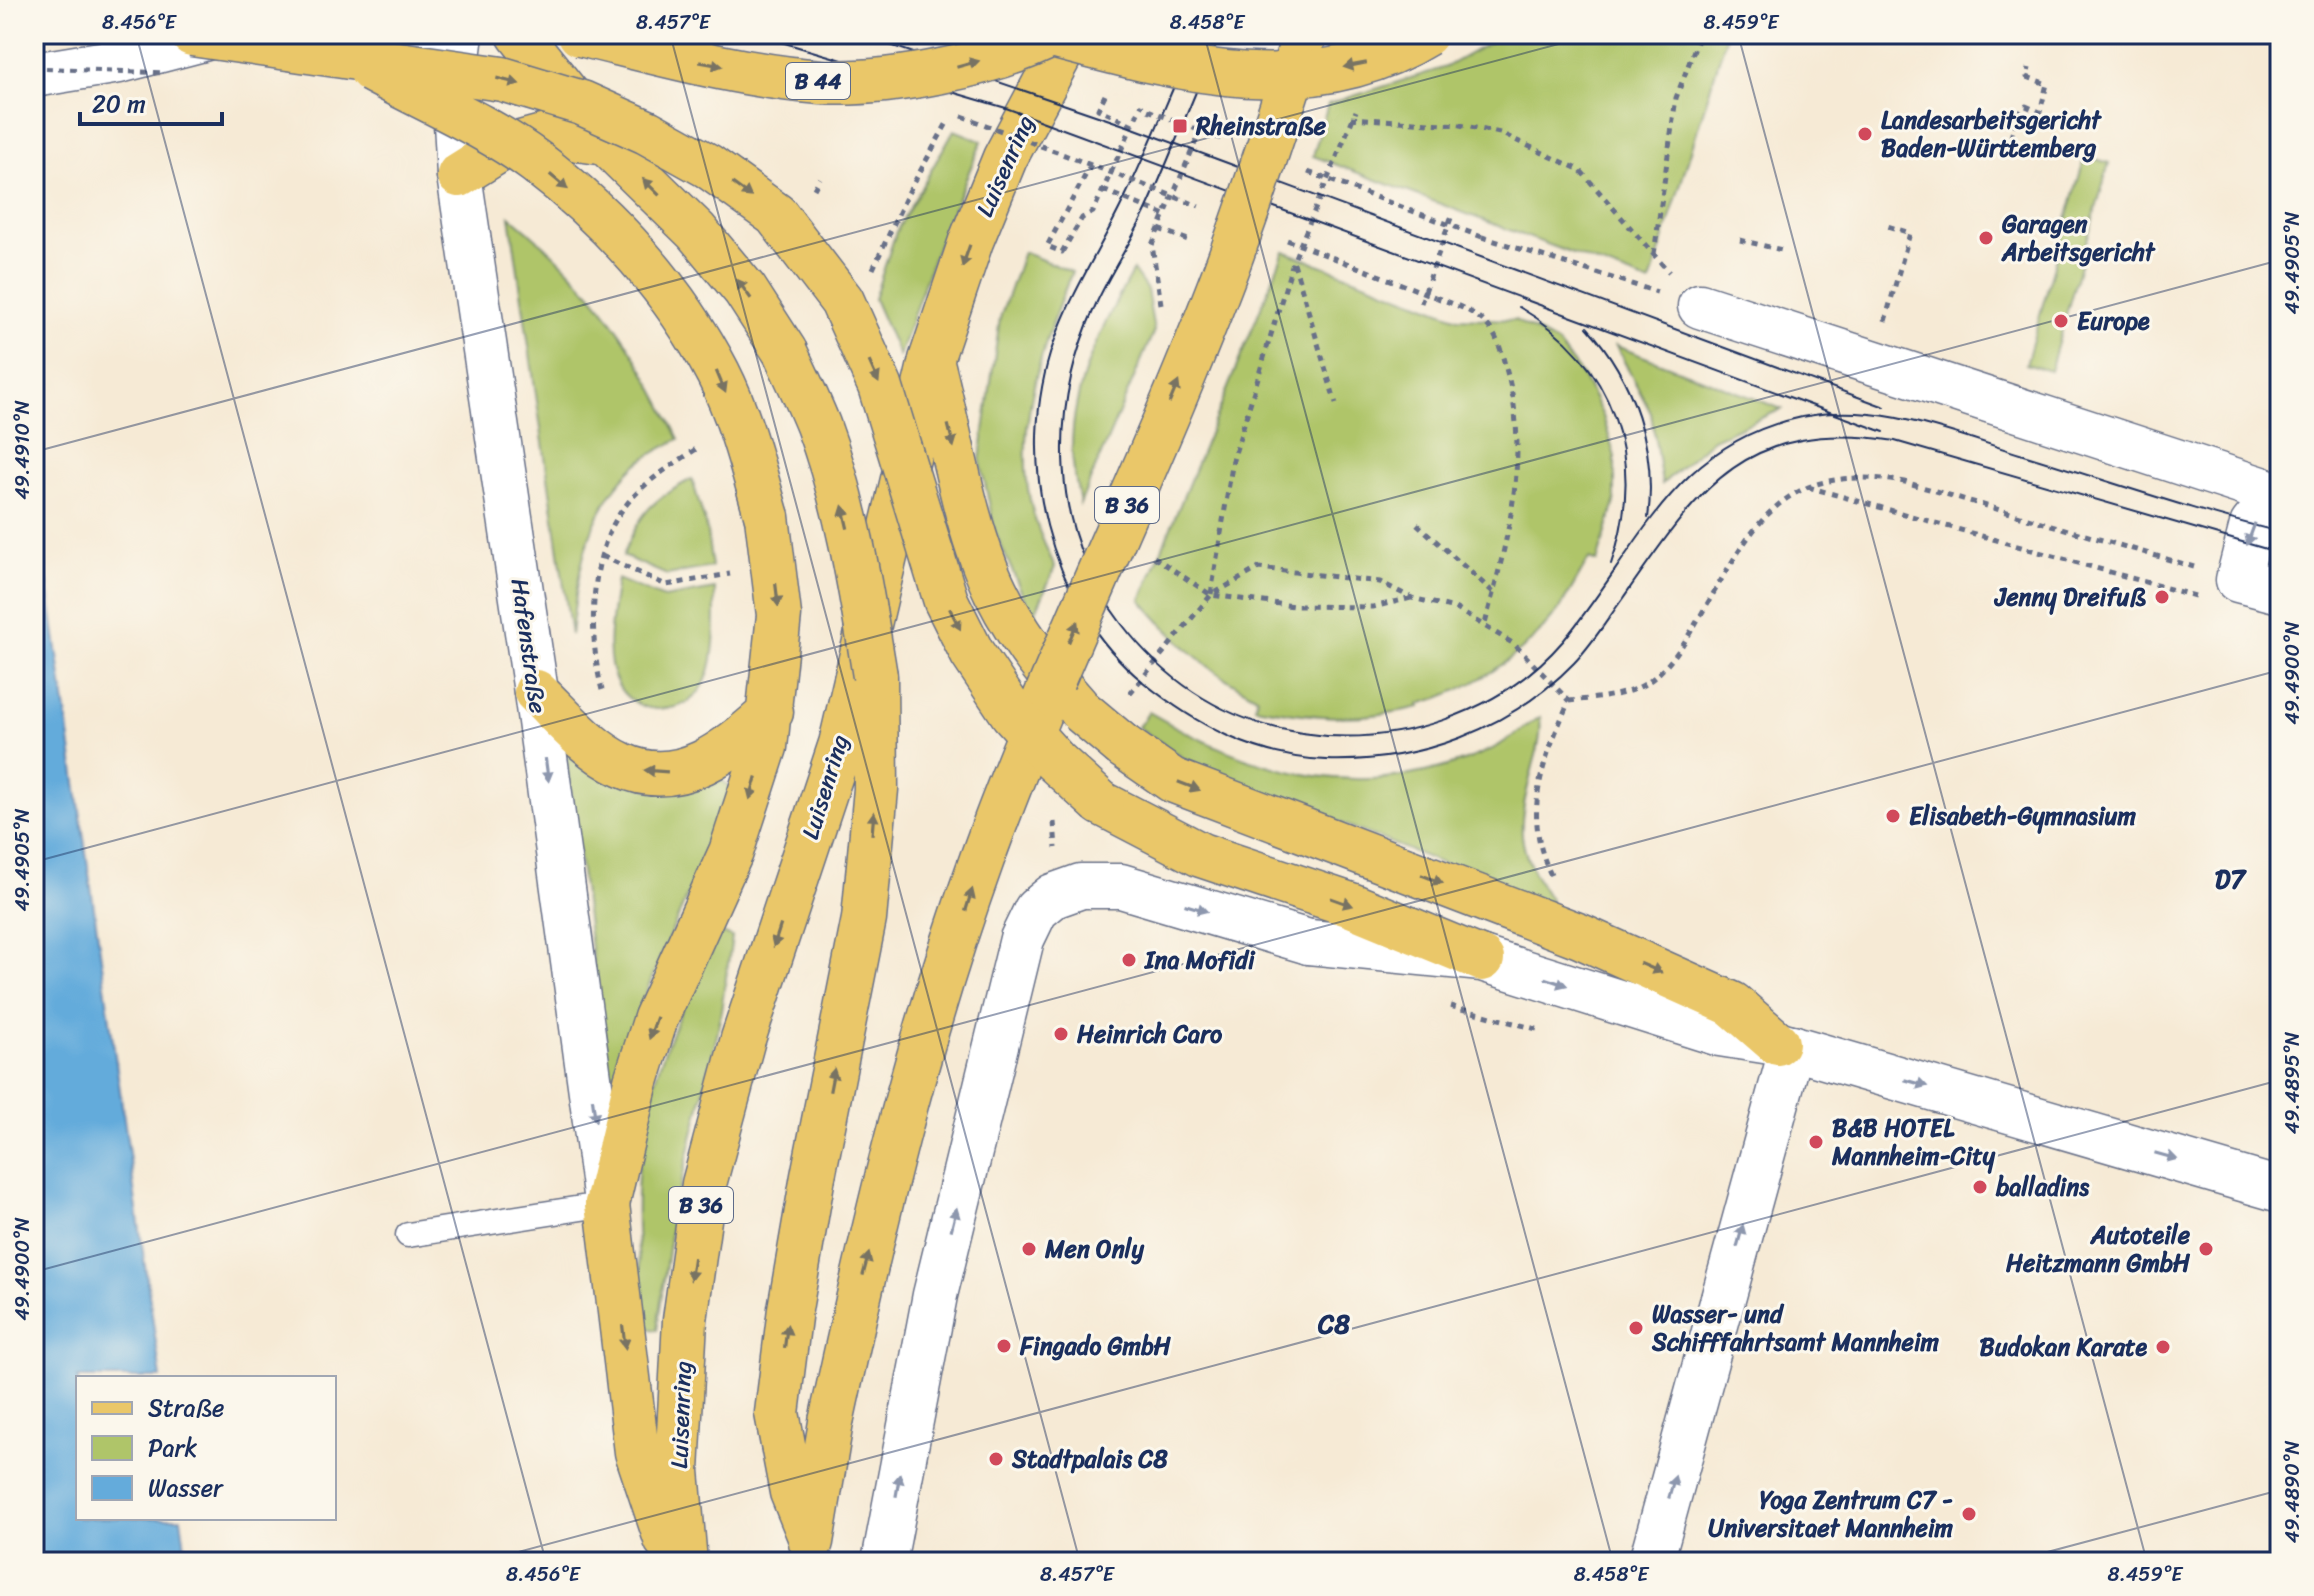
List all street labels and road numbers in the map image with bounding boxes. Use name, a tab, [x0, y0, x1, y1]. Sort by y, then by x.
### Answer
road number: B 44	[786, 63, 850, 99]
street label: Luisenring	[964, 108, 1046, 224]
road number: B 36	[1095, 487, 1159, 523]
street label: Hafenstraße	[499, 576, 559, 716]
street label: Luisenring	[789, 729, 861, 845]
road number: B 36	[669, 1187, 733, 1223]
street label: Luisenring	[658, 1360, 704, 1470]

